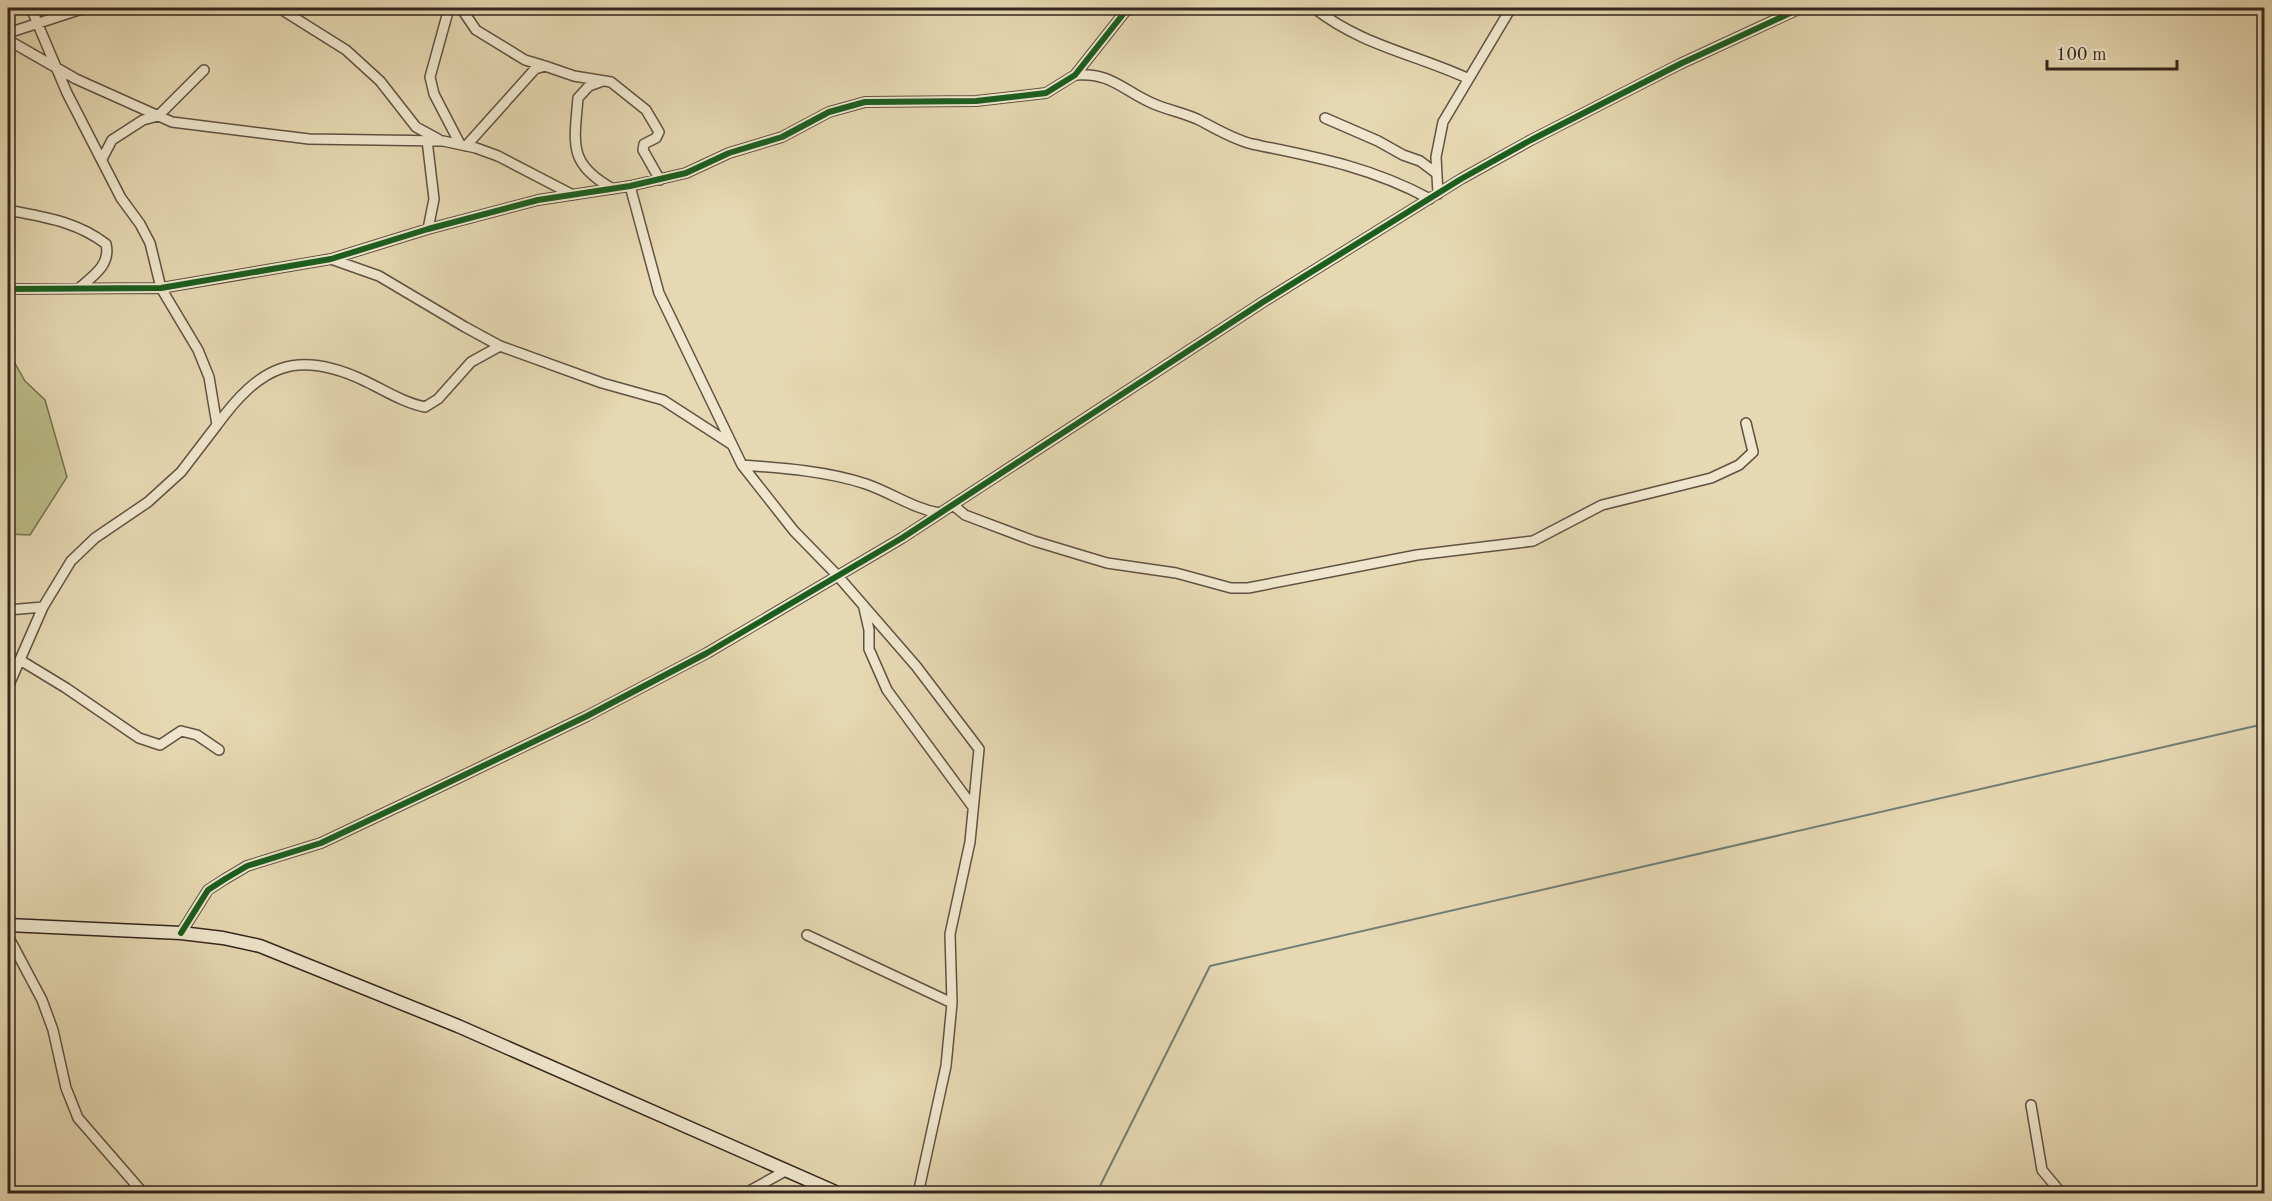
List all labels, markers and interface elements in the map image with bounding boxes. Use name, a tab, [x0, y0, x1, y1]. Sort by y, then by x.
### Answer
scale bar	[2047, 33, 2178, 71]
text: 100 m	[2056, 46, 2107, 64]

